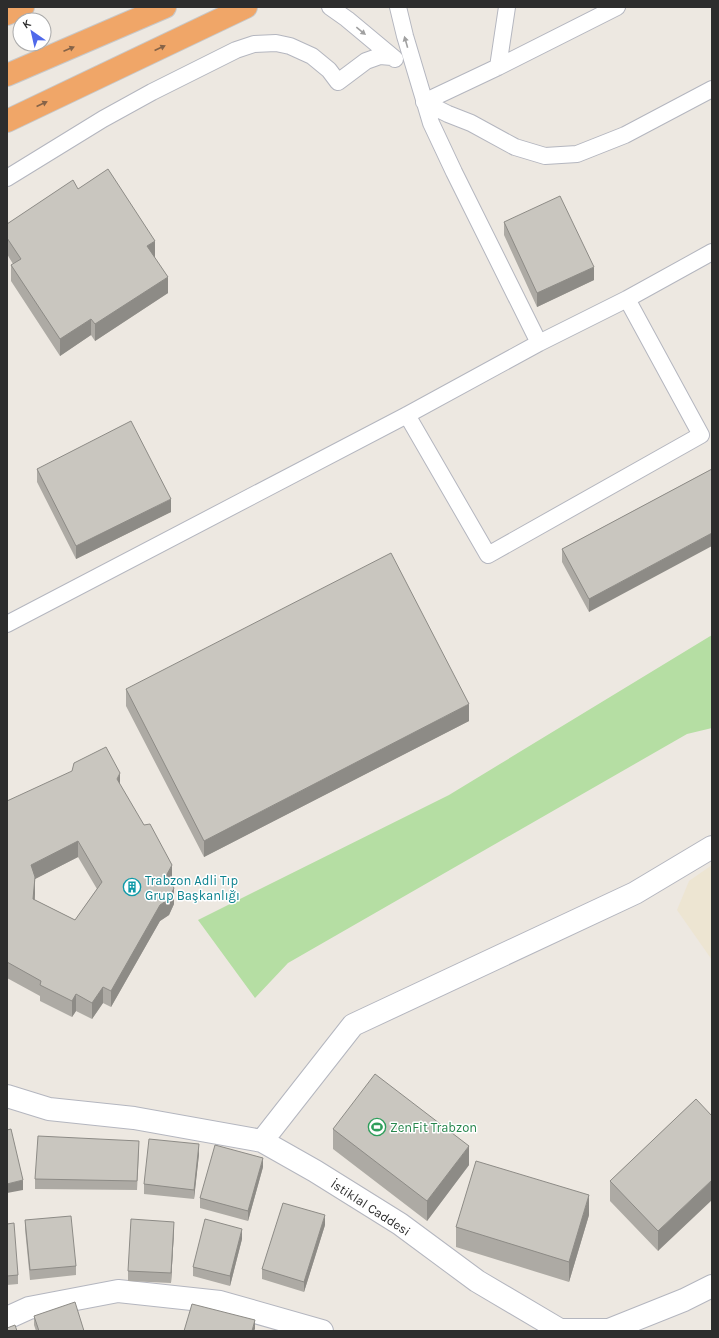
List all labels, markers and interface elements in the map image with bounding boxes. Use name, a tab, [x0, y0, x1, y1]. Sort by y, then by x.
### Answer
north arrow	[12, 12, 52, 52]
text: K	[20, 16, 34, 32]
one-way arrow	[356, 26, 367, 35]
one-way arrow	[403, 36, 409, 48]
one-way arrow	[154, 45, 165, 51]
one-way arrow	[63, 46, 74, 52]
one-way arrow	[37, 101, 48, 107]
place label: Trabzon Adli Tıp Grup Başkanlığı	[145, 873, 240, 903]
building icon: Trabzon Adli Tıp Grup Başkanlığı	[122, 877, 142, 897]
sports icon: ZenFit Trabzon	[367, 1117, 387, 1137]
place label: ZenFit Trabzon	[390, 1120, 477, 1135]
street label: İstiklal Caddesi	[328, 1176, 413, 1239]

